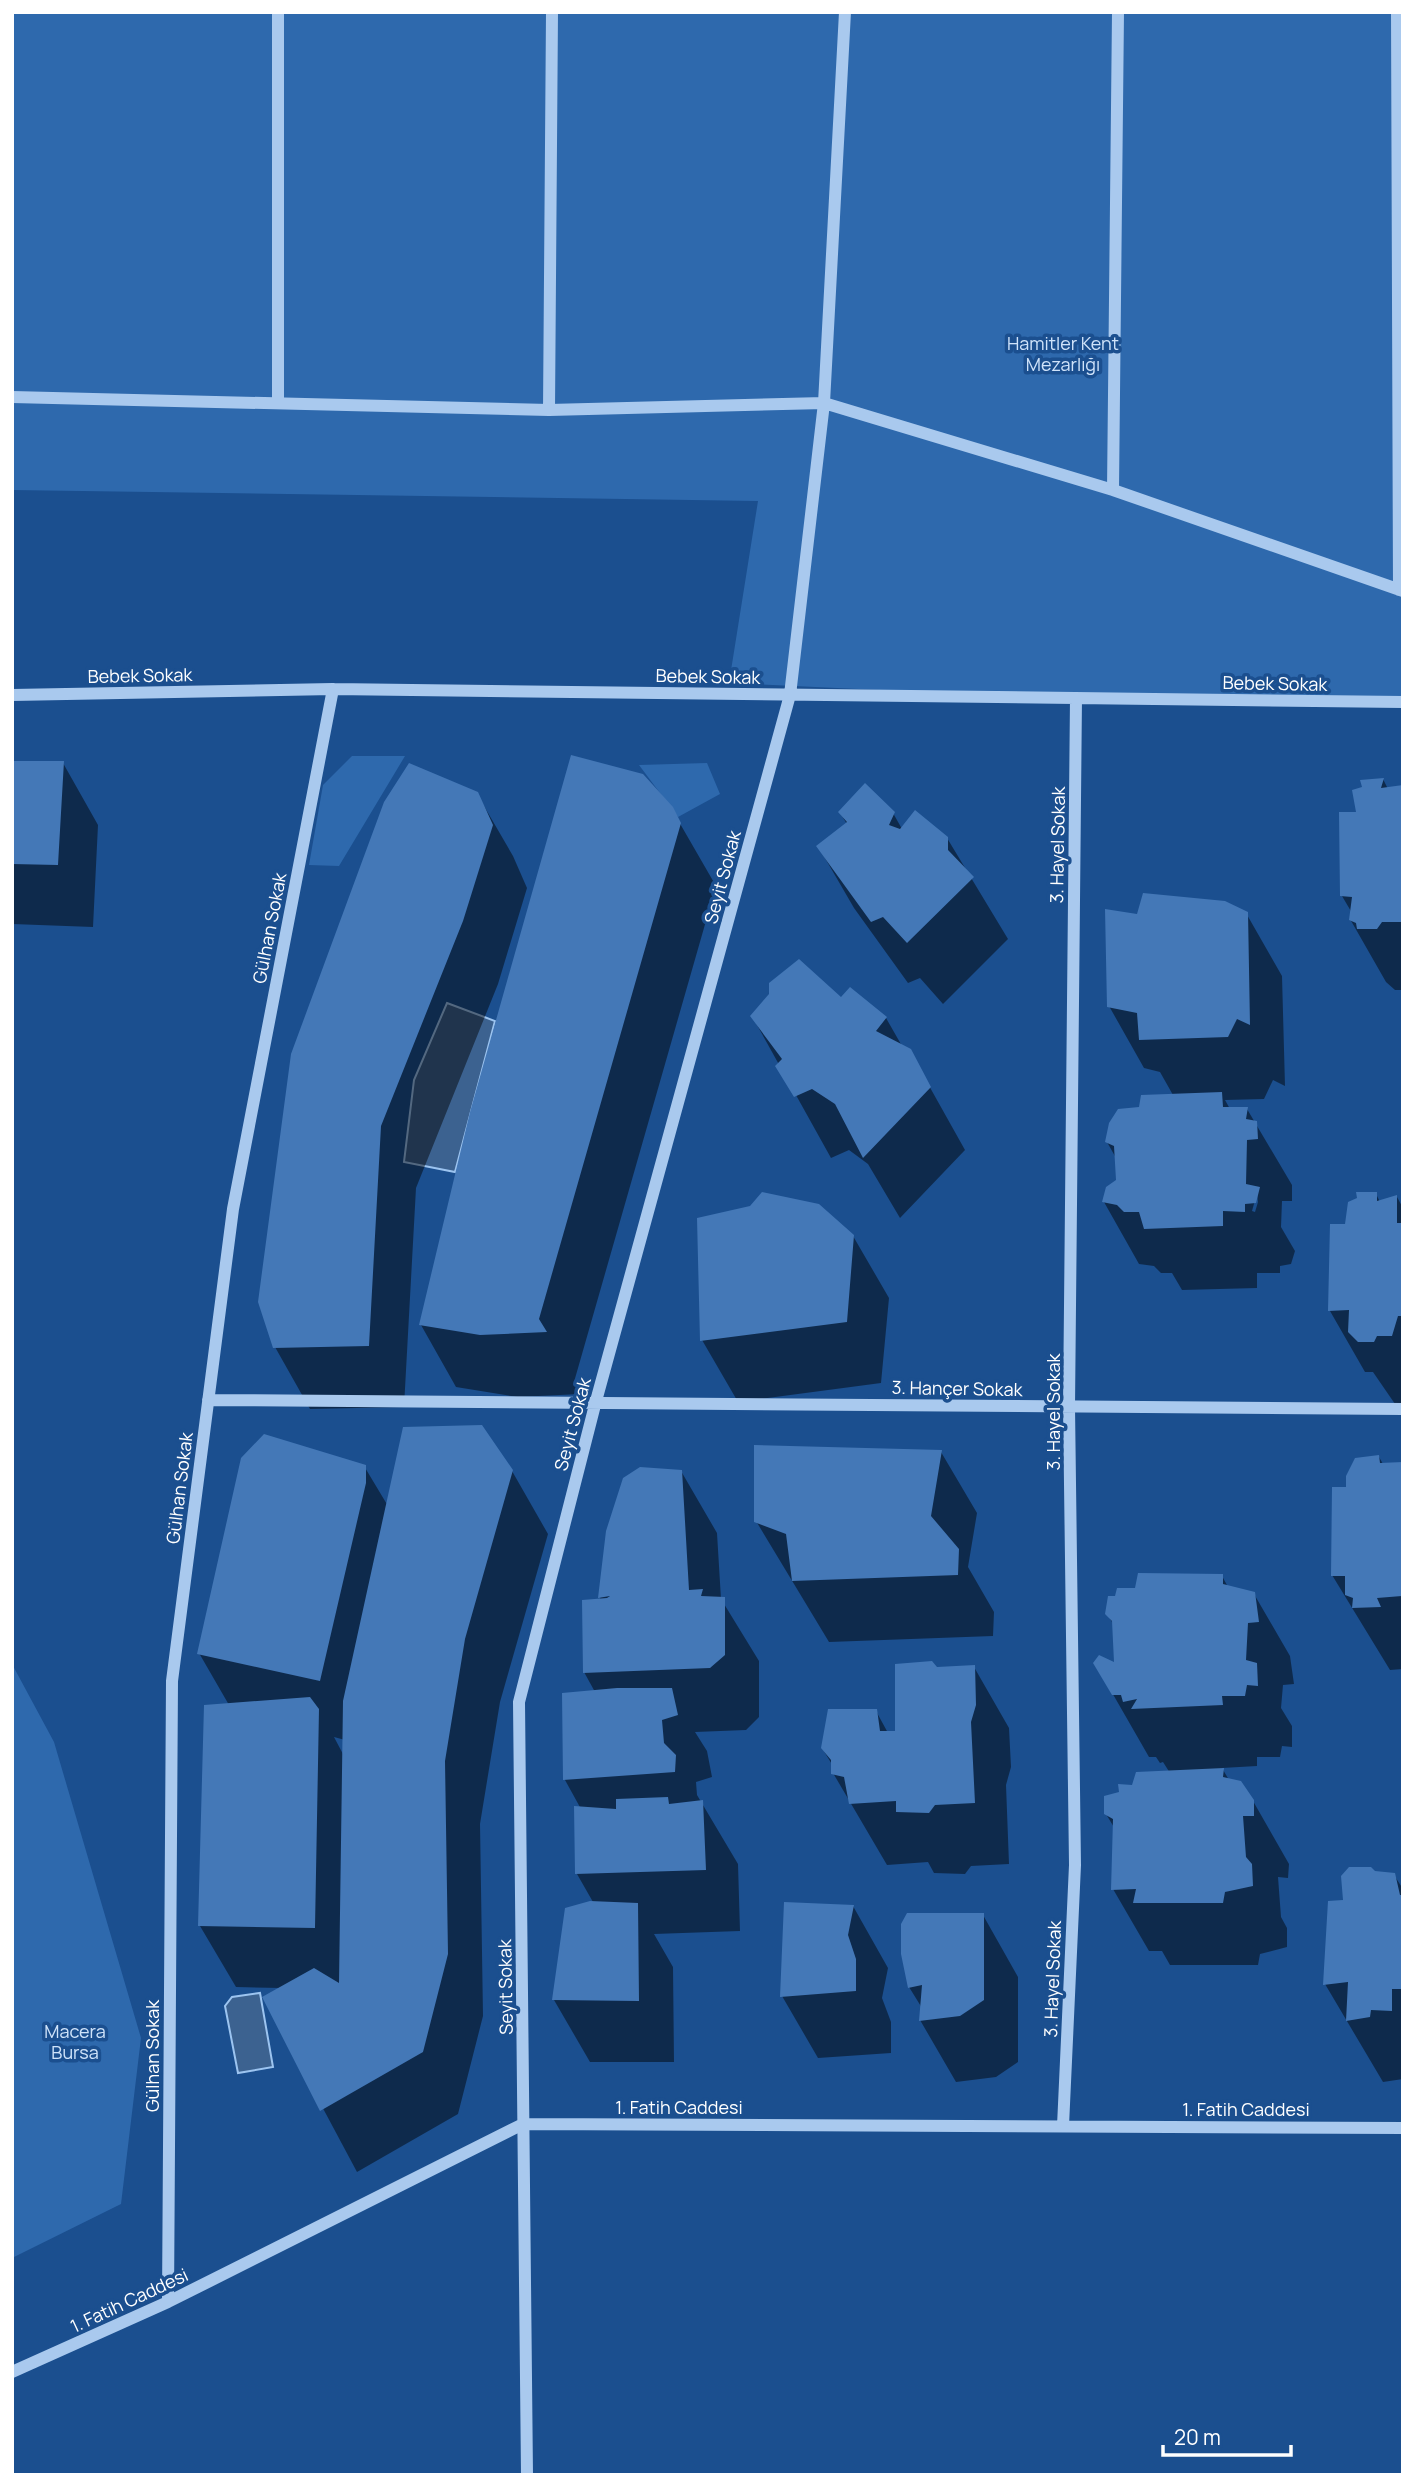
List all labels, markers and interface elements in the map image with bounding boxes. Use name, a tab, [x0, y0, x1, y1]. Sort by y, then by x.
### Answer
park label: Hamitler Kent Mezarlığı	[1007, 331, 1119, 376]
street label: Bebek Sokak	[87, 662, 194, 688]
street label: Bebek Sokak	[655, 663, 762, 689]
street label: Bebek Sokak	[1222, 670, 1329, 696]
street label: 3. Hayel Sokak	[1044, 785, 1070, 904]
street label: Seyit Sokak	[698, 827, 746, 926]
street label: Gülhan Sokak	[247, 870, 292, 985]
street label: 3. Hayel Sokak	[1041, 1352, 1065, 1470]
street label: Seyit Sokak	[548, 1374, 596, 1473]
street label: 3. Hançer Sokak	[891, 1375, 1024, 1401]
street label: Gülhan Sokak	[160, 1430, 198, 1545]
street label: 3. Hayel Sokak	[1038, 1919, 1066, 2038]
street label: Seyit Sokak	[492, 1938, 518, 2035]
street label: Gülhan Sokak	[140, 1999, 164, 2112]
park label: Macera Bursa	[44, 2019, 106, 2064]
street label: 1. Fatih Caddesi	[615, 2095, 743, 2119]
street label: 1. Fatih Caddesi	[1182, 2097, 1310, 2121]
street label: 1. Fatih Caddesi	[66, 2262, 192, 2338]
scale bar	[1163, 2414, 1291, 2458]
text: 20 m	[1174, 2423, 1221, 2451]

